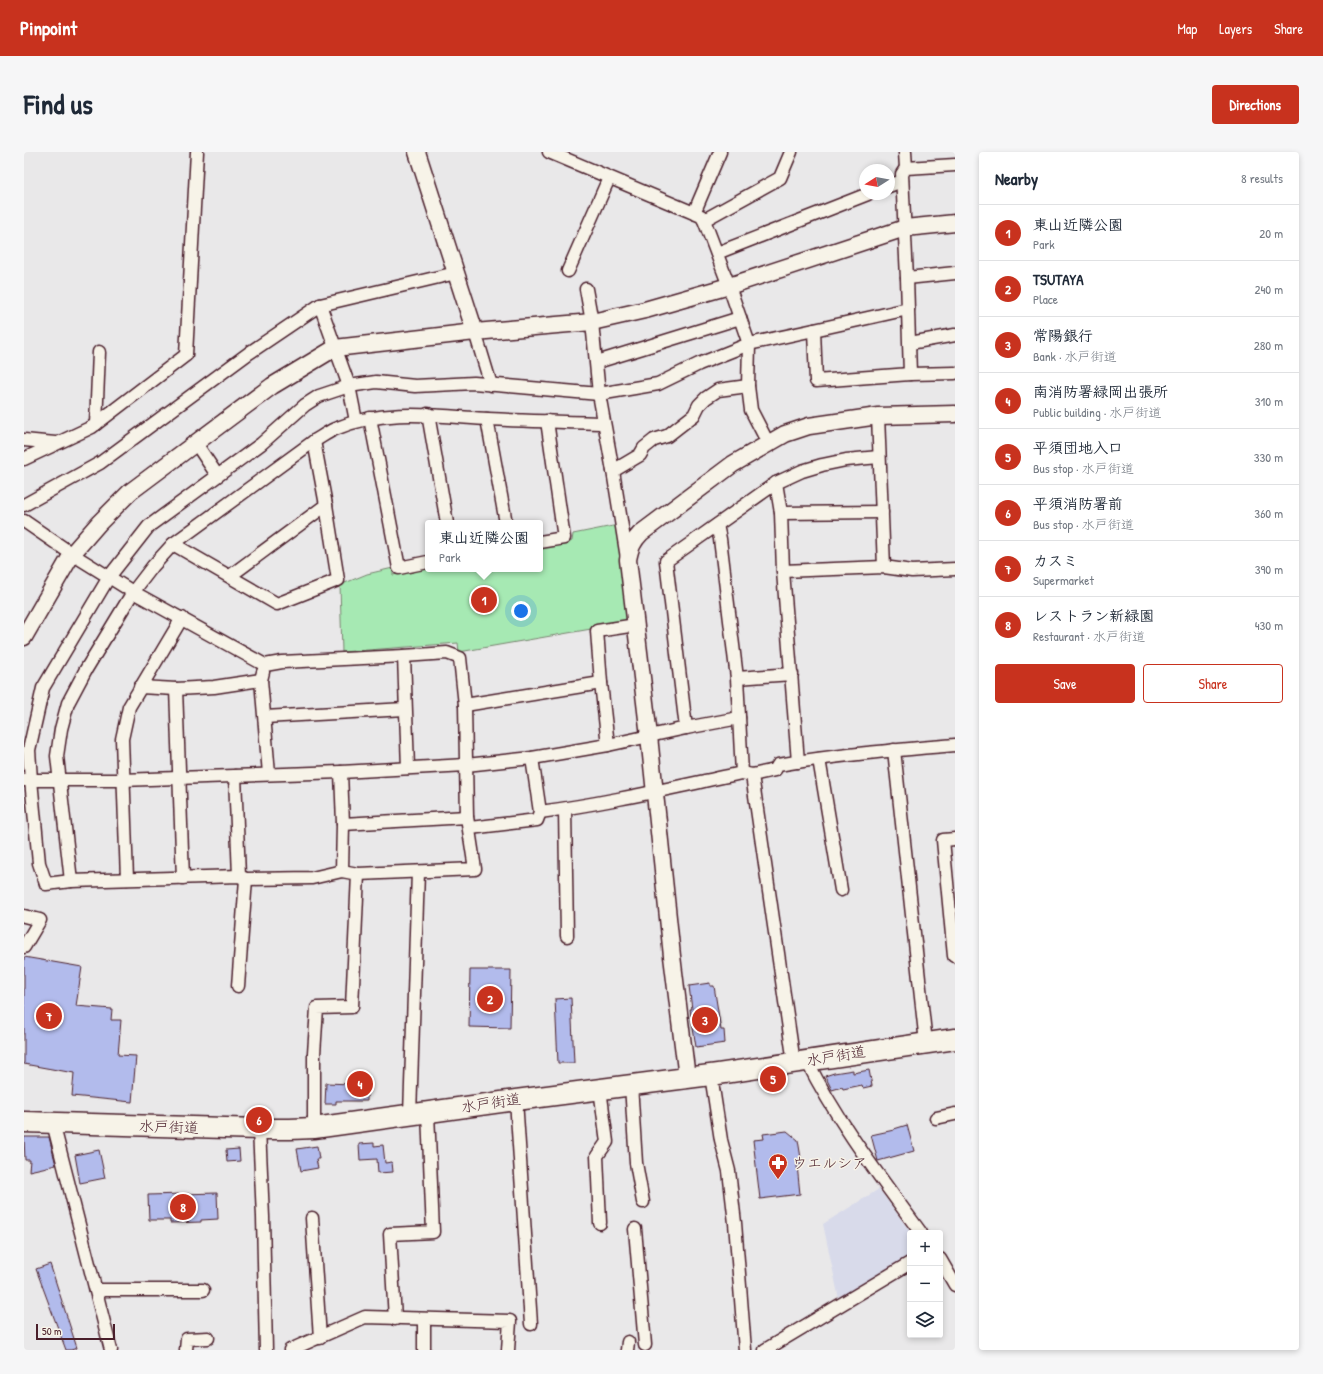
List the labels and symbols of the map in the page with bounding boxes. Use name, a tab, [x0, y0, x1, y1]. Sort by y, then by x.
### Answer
north arrow	[859, 164, 895, 200]
pin: 1	[471, 585, 497, 615]
your location	[511, 601, 531, 621]
pin: 2	[477, 984, 503, 1014]
pin: 7	[36, 1001, 62, 1031]
pin: 3	[692, 1005, 718, 1035]
street label: 水戸街道	[805, 1040, 867, 1071]
pin: 5	[760, 1064, 786, 1094]
pin: 4	[347, 1069, 373, 1099]
street label: 水戸街道	[460, 1088, 522, 1117]
pin: 6	[246, 1105, 272, 1135]
street label: 水戸街道	[139, 1115, 199, 1138]
pharmacy icon: ウエルシア	[767, 1152, 789, 1180]
place label: ウエルシア	[792, 1152, 867, 1173]
pin: 8	[170, 1192, 196, 1222]
scale bar	[36, 1322, 115, 1341]

